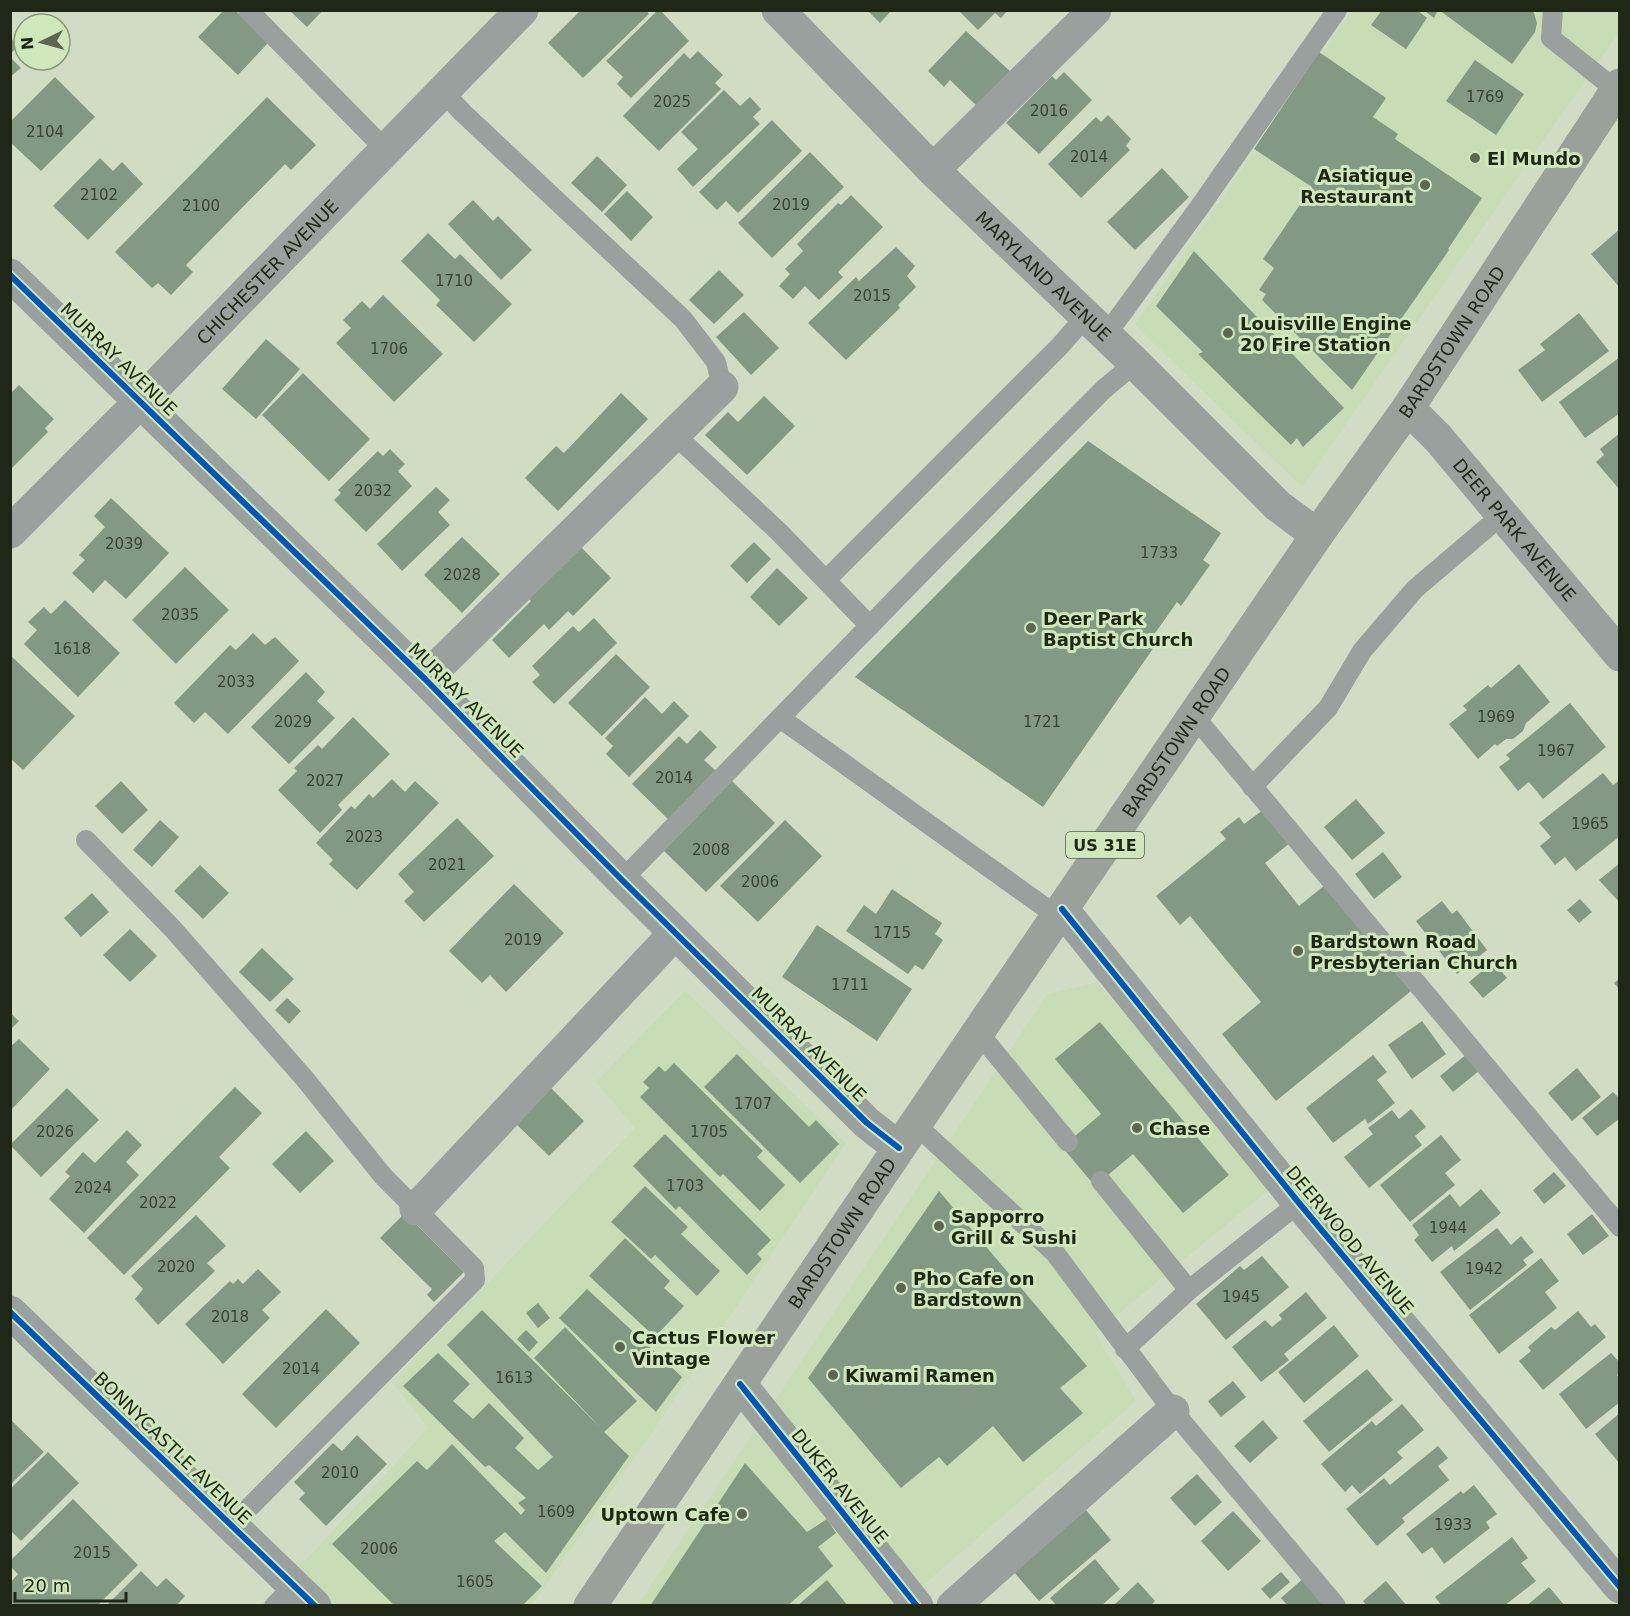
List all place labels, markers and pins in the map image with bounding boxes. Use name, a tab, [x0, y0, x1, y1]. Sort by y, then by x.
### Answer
place label: El Mundo	[1487, 148, 1581, 169]
marker: El Mundo	[1468, 151, 1482, 165]
place label: Asiatique Restaurant	[1300, 165, 1413, 207]
marker: Asiatique Restaurant	[1418, 178, 1432, 192]
place label: Louisville Engine 20 Fire Station	[1240, 313, 1411, 355]
marker: Louisville Engine 20 Fire Station	[1221, 326, 1235, 340]
place label: Deer Park Baptist Church	[1043, 608, 1193, 650]
marker: Deer Park Baptist Church	[1024, 621, 1038, 635]
place label: Bardstown Road Presbyterian Church	[1310, 931, 1518, 973]
marker: Bardstown Road Presbyterian Church	[1291, 944, 1305, 958]
place label: Chase	[1149, 1118, 1210, 1139]
marker: Chase	[1130, 1121, 1144, 1135]
place label: Sapporro Grill & Sushi	[951, 1206, 1077, 1248]
marker: Sapporro Grill & Sushi	[932, 1219, 946, 1233]
place label: Pho Cafe on Bardstown	[913, 1268, 1034, 1310]
marker: Pho Cafe on Bardstown	[894, 1281, 908, 1295]
place label: Cactus Flower Vintage	[632, 1327, 775, 1369]
marker: Cactus Flower Vintage	[613, 1340, 627, 1354]
place label: Kiwami Ramen	[845, 1365, 995, 1386]
marker: Kiwami Ramen	[826, 1368, 840, 1382]
place label: Uptown Cafe	[600, 1504, 730, 1525]
marker: Uptown Cafe	[735, 1507, 749, 1521]

